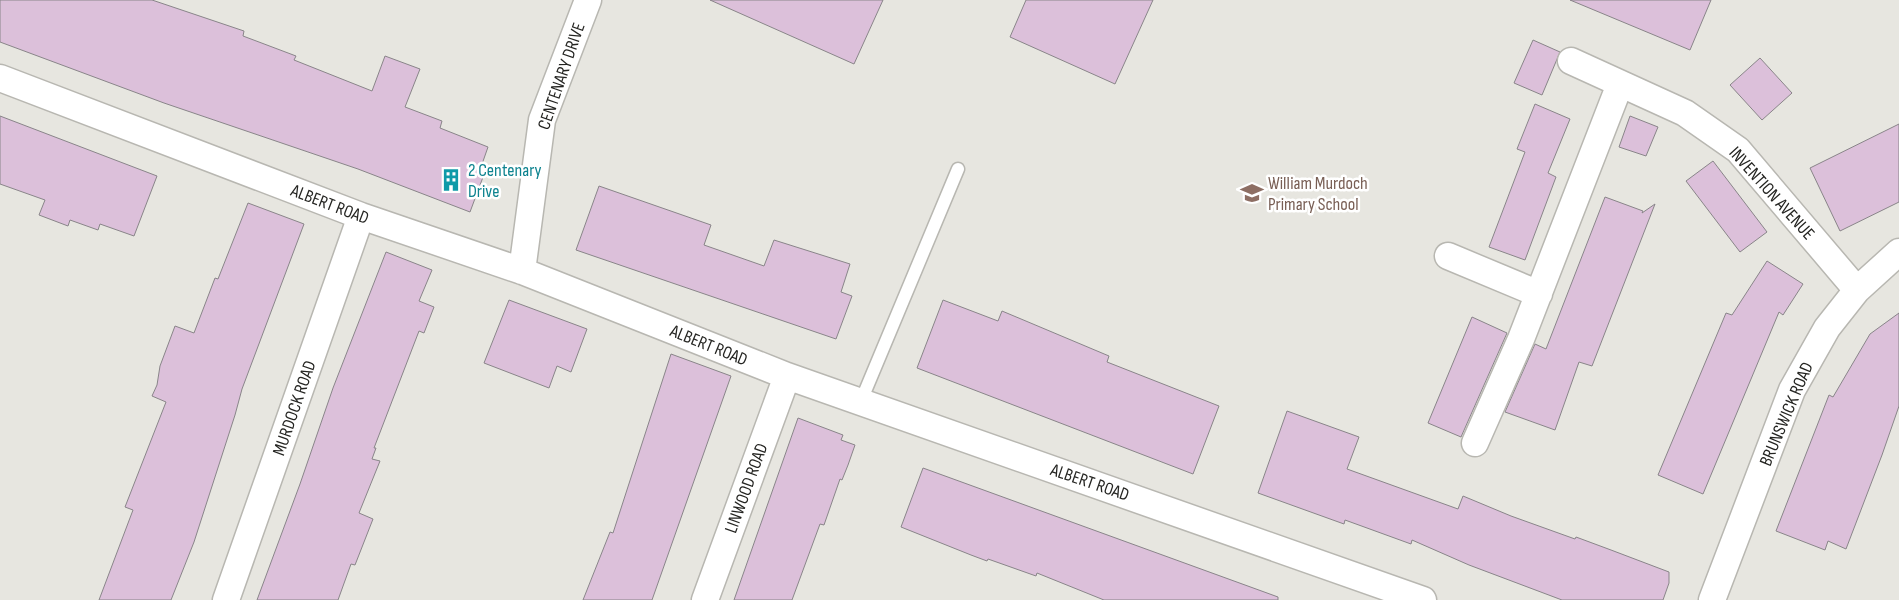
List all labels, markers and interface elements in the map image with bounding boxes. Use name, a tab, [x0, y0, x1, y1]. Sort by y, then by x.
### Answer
street label: CENTENARY DRIVE	[533, 20, 590, 132]
street label: INVENTION AVENUE	[1724, 143, 1819, 244]
place label: 2 Centenary Drive	[468, 160, 541, 202]
building icon: 2 Centenary Drive	[438, 167, 464, 193]
place label: William Murdoch Primary School	[1268, 173, 1368, 215]
street label: ALBERT ROAD	[287, 180, 372, 229]
school or university icon: William Murdoch Primary School	[1239, 180, 1265, 206]
street label: ALBERT ROAD	[666, 320, 751, 370]
street label: MURDOCK ROAD	[268, 358, 321, 458]
street label: BRUNSWICK ROAD	[1755, 359, 1818, 469]
street label: LINWOOD ROAD	[721, 440, 772, 536]
street label: ALBERT ROAD	[1047, 459, 1132, 506]

